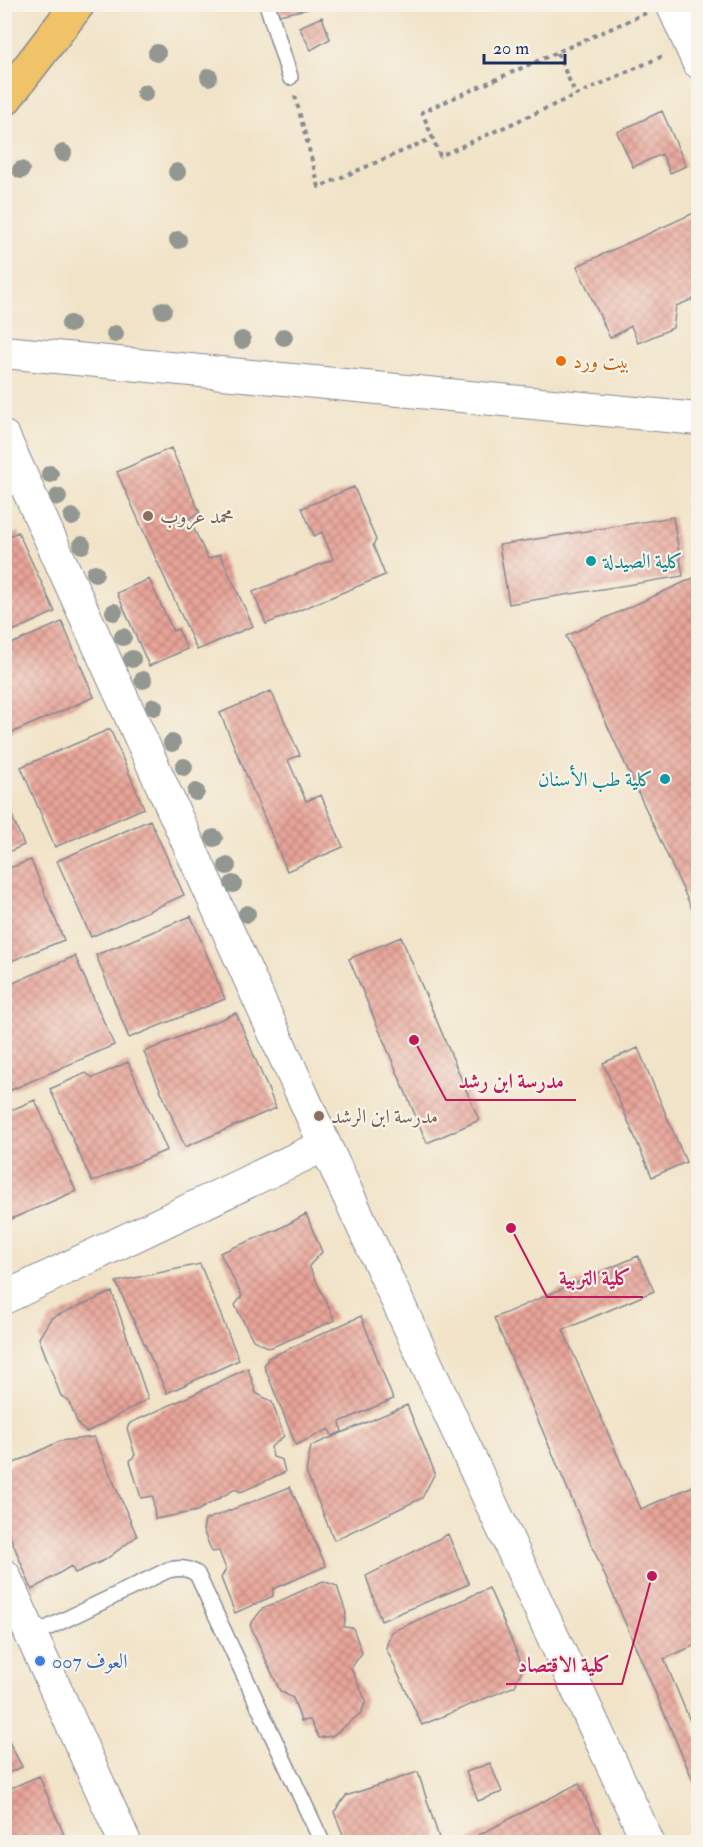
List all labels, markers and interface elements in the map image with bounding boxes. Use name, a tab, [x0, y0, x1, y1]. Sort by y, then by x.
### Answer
scale bar	[484, 27, 565, 65]
text: 20 m	[493, 37, 529, 60]
place label: بيت ورد	[573, 349, 629, 374]
marker: بيت ورد	[554, 354, 568, 368]
place label: محمد عروب	[160, 504, 234, 530]
marker: محمد عروب	[141, 509, 155, 523]
place label: كلية الصيدلة	[602, 549, 683, 574]
marker: كلية الصيدلة	[584, 554, 598, 568]
place label: كلية طب الأسنان	[538, 764, 653, 793]
marker: كلية طب الأسنان	[658, 772, 672, 786]
callout: مدرسة ابن رشد	[446, 1061, 576, 1100]
text: مدرسة ابن رشد	[458, 1068, 564, 1095]
place label: مدرسة ابن الرشد	[331, 1104, 438, 1129]
marker: مدرسة ابن الرشد	[312, 1109, 326, 1123]
callout: كلية التربية	[547, 1258, 643, 1297]
text: كلية التربية	[559, 1265, 631, 1292]
callout: كلية الاقتصاد	[506, 1645, 622, 1684]
place label: العوف 007	[52, 1649, 128, 1674]
text: كلية الاقتصاد	[518, 1652, 610, 1679]
marker: العوف 007	[33, 1654, 47, 1668]

